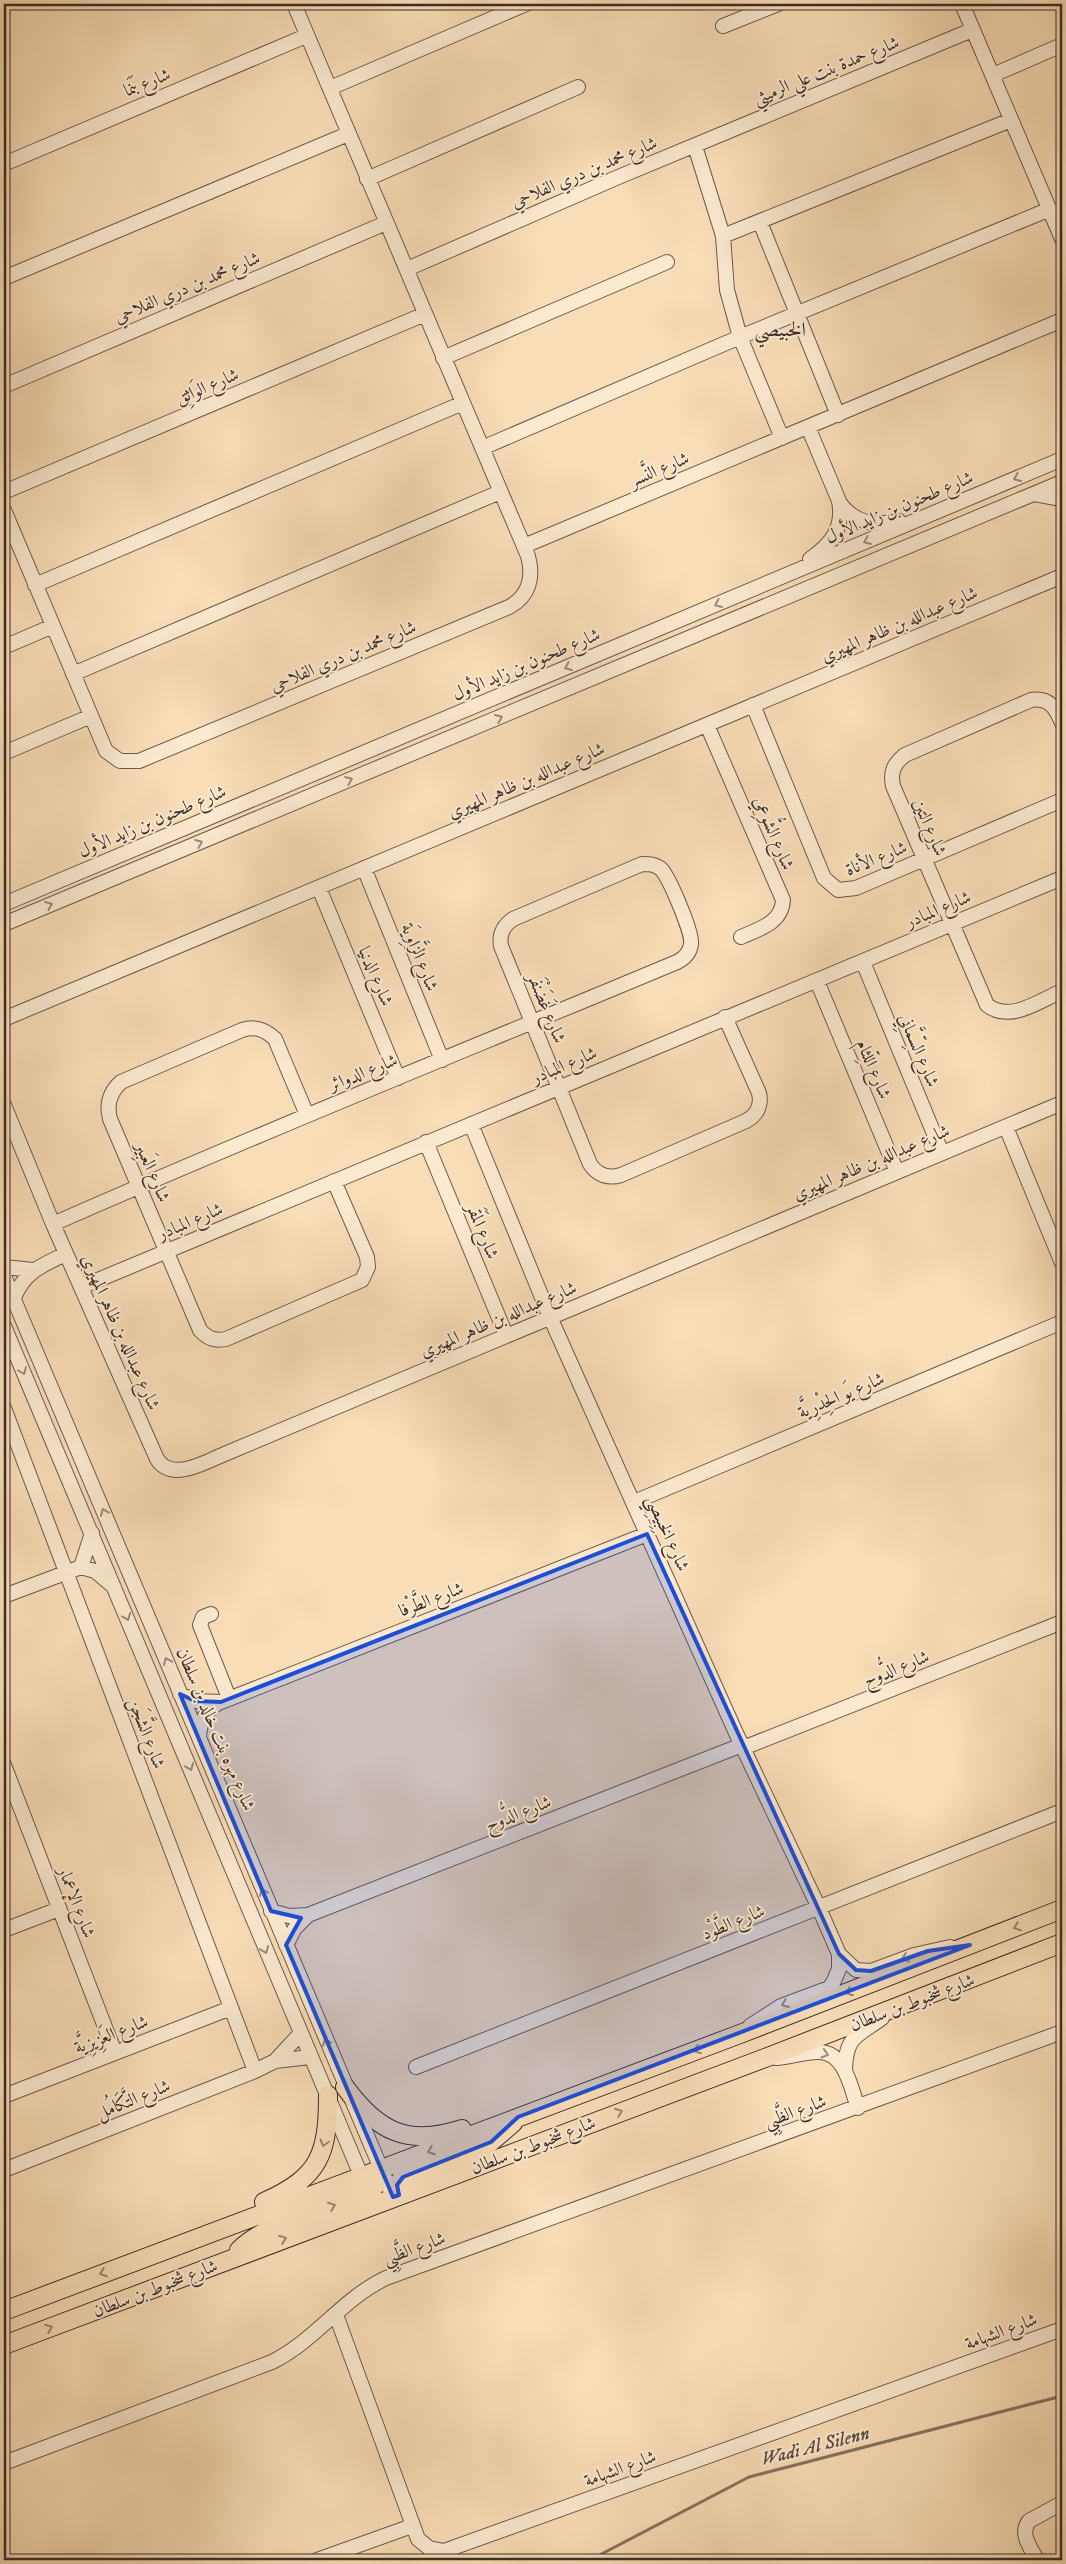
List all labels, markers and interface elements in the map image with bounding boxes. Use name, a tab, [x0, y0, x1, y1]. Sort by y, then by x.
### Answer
street label: شارع حمدة بنت علي الرميثي	[750, 32, 905, 115]
street label: شارع بَنَما	[120, 61, 175, 105]
street label: شارع محمد بن دري الفلاحي	[508, 132, 662, 216]
street label: شارع محمد بن دري الفلاحي	[111, 247, 265, 331]
district label: الخبيصي	[754, 318, 806, 348]
street label: شارع الوَاثِق	[171, 361, 244, 413]
street label: شارع النَّسر	[622, 443, 694, 496]
street label: شارع طحنون بن زايد الأول	[821, 464, 978, 552]
one-way arrow	[1013, 471, 1022, 482]
one-way arrow	[863, 534, 872, 545]
street label: شارع عبدالله بن ظاهر المهيري	[818, 582, 982, 671]
one-way arrow	[714, 598, 723, 609]
street label: شارع محمد بن دري الفلاحي	[267, 616, 421, 700]
street label: شارع طحنون بن زايد الأول	[448, 621, 605, 709]
one-way arrow	[564, 661, 573, 672]
one-way arrow	[494, 713, 503, 724]
street label: شارع عبدالله بن ظاهر المهيري	[445, 738, 609, 827]
one-way arrow	[344, 776, 352, 786]
street label: شارع طحنون بن زايد الأول	[74, 778, 231, 866]
street label: شارع الشُّوعِي	[745, 790, 805, 875]
street label: شارع التين	[904, 795, 951, 861]
street label: شارع الأناة	[841, 834, 912, 884]
one-way arrow	[194, 838, 203, 849]
street label: شارع المبادر	[900, 886, 976, 937]
one-way arrow	[44, 901, 53, 912]
street label: شارع الزَّاوِيَة	[393, 918, 447, 996]
street label: شارع الدنيا	[350, 943, 397, 1011]
street label: شارع غَضَنْفَر	[518, 967, 574, 1048]
street label: شارع السِّمَّانِي	[889, 1008, 948, 1092]
street label: شارع اللِّثام	[847, 1036, 897, 1104]
street label: شارع المبادر	[526, 1042, 602, 1093]
street label: شارع الدوائر	[324, 1049, 402, 1100]
street label: شارع عبدالله بن ظاهر المهيري	[790, 1120, 954, 1209]
street label: شارع العَبِير	[126, 1136, 177, 1207]
street label: شارع المَقَر	[457, 1197, 506, 1264]
street label: شارع المبادر	[152, 1198, 228, 1249]
street label: شارع عبدالله بن ظاهر المهيري	[73, 1251, 164, 1415]
street label: شارع عبدالله بن ظاهر المهيري	[417, 1277, 581, 1366]
street label: شارع يَو الحِدْرِيَّة	[793, 1363, 889, 1427]
one-way arrow	[16, 1366, 27, 1375]
street label: شارع الخِبِيصِي	[636, 1492, 694, 1577]
one-way arrow	[99, 1508, 110, 1517]
street label: شارع الطَّرْفا	[394, 1573, 468, 1625]
one-way arrow	[121, 1612, 132, 1621]
street label: شارع الدُّوح	[857, 1639, 934, 1696]
street label: شارع مهره بنت خالد بن سلطان	[168, 1644, 259, 1816]
one-way arrow	[162, 1657, 173, 1666]
street label: شارع الشَّجَن	[120, 1693, 174, 1773]
one-way arrow	[183, 1762, 194, 1771]
street label: شارع الدُّوح	[479, 1784, 556, 1840]
street label: شارع الإعمار	[49, 1862, 100, 1942]
one-way arrow	[259, 1888, 270, 1897]
street label: شارع الطَّوْد	[697, 1896, 769, 1948]
one-way arrow	[1013, 1921, 1022, 1931]
one-way arrow	[259, 1945, 269, 1954]
one-way arrow	[901, 1952, 910, 1962]
street label: شارع شخبوط بن سلطان	[847, 1969, 979, 2040]
one-way arrow	[845, 1986, 854, 1996]
one-way arrow	[781, 1998, 790, 2009]
street label: شارع العَزِيزِيَّة	[70, 2006, 153, 2062]
one-way arrow	[322, 2038, 333, 2047]
one-way arrow	[693, 2044, 702, 2054]
one-way arrow	[820, 2049, 829, 2059]
street label: شارع التَّكَامُل	[91, 2070, 175, 2128]
street label: شارع الظَّبِي	[759, 2086, 832, 2138]
one-way arrow	[614, 2108, 623, 2119]
street label: شارع شخبوط بن سلطان	[468, 2112, 600, 2183]
one-way arrow	[320, 2139, 330, 2147]
one-way arrow	[427, 2145, 435, 2155]
one-way arrow	[327, 2202, 336, 2212]
street label: شارع الظَّبِي	[378, 2223, 451, 2275]
one-way arrow	[278, 2235, 287, 2245]
street label: شارع شخبوط بن سلطان	[90, 2255, 222, 2326]
one-way arrow	[99, 2267, 108, 2277]
street label: شارع الشهامة	[962, 2309, 1041, 2358]
one-way arrow	[45, 2324, 53, 2334]
water label: Wadi Al Silenn	[759, 2422, 872, 2471]
street label: شارع الشهامة	[581, 2446, 660, 2495]

